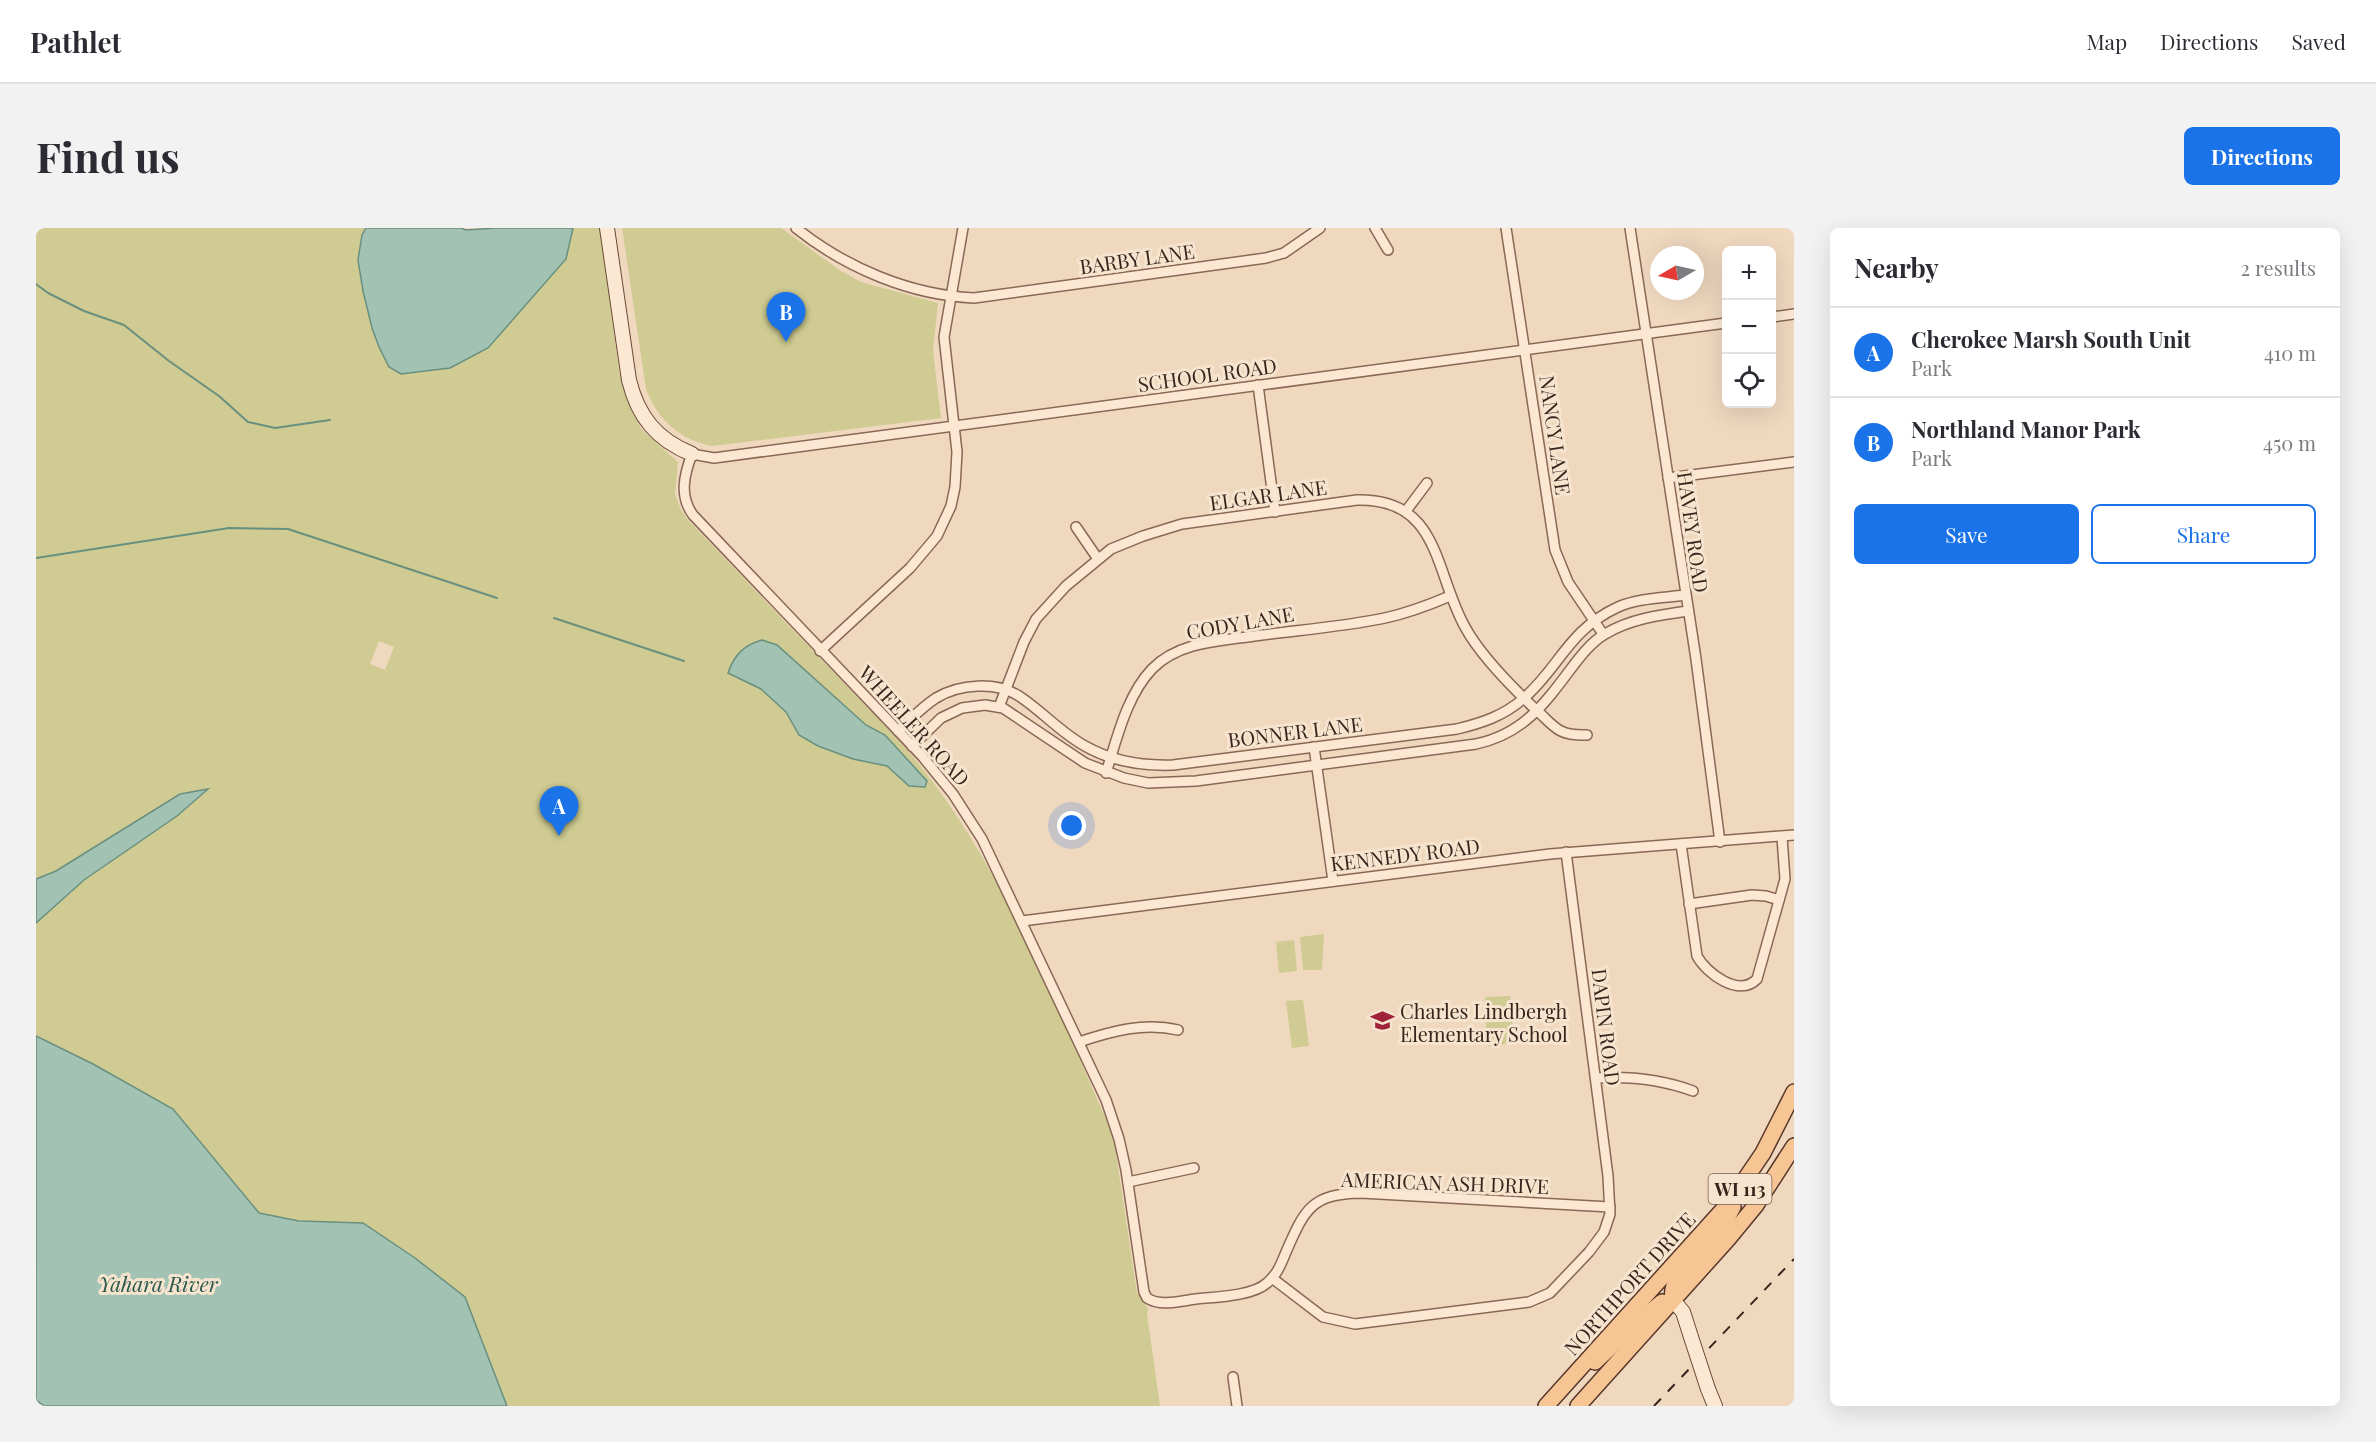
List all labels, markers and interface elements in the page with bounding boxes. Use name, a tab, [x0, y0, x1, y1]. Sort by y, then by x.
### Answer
text: Pathlet	[30, 23, 121, 60]
text: Map	[2086, 27, 2127, 55]
text: Directions	[2160, 27, 2258, 55]
text: Saved	[2291, 27, 2346, 55]
button: Directions	[2184, 127, 2340, 185]
text: Find us	[36, 128, 180, 184]
street label: BARBY LANE	[1078, 237, 1196, 279]
north arrow	[1650, 246, 1704, 300]
map controls	[1722, 246, 1776, 408]
button: +	[1722, 246, 1776, 300]
text: Nearby	[1854, 250, 1939, 285]
text: 2 results	[2241, 254, 2316, 281]
pin: B	[766, 292, 806, 342]
button: −	[1722, 300, 1776, 354]
text: Cherokee Marsh South Unit	[1911, 324, 2191, 354]
text: A	[1867, 339, 1880, 366]
text: 410 m	[2264, 339, 2316, 366]
street label: SCHOOL ROAD	[1136, 351, 1278, 397]
button: locate	[1722, 354, 1776, 408]
text: Park	[1911, 354, 1952, 381]
street label: NANCY LANE	[1534, 374, 1578, 496]
text: Northland Manor Park	[1911, 414, 2141, 444]
text: B	[1867, 429, 1880, 456]
text: 450 m	[2263, 429, 2316, 456]
text: Park	[1911, 444, 1952, 471]
street label: HAVEY ROAD	[1672, 470, 1716, 594]
street label: ELGAR LANE	[1208, 472, 1328, 516]
button: Save	[1854, 504, 2079, 564]
button: Share	[2091, 504, 2316, 564]
street label: CODY LANE	[1184, 599, 1296, 645]
street label: WHEELER ROAD	[853, 658, 976, 791]
street label: BONNER LANE	[1226, 709, 1364, 753]
pin: A	[540, 786, 578, 836]
your location	[1057, 811, 1086, 840]
street label: KENNEDY ROAD	[1329, 831, 1481, 877]
street label: DAPIN ROAD	[1586, 967, 1628, 1087]
place label: Charles Lindbergh Elementary School	[1400, 997, 1568, 1047]
school or university icon: Charles Lindbergh Elementary School	[1369, 1008, 1395, 1034]
street label: AMERICAN ASH DRIVE	[1340, 1165, 1549, 1199]
road number: WI 113	[1708, 1174, 1772, 1204]
street label: NORTHPORT DRIVE	[1557, 1206, 1701, 1360]
water label: Yahara River	[98, 1269, 219, 1297]

